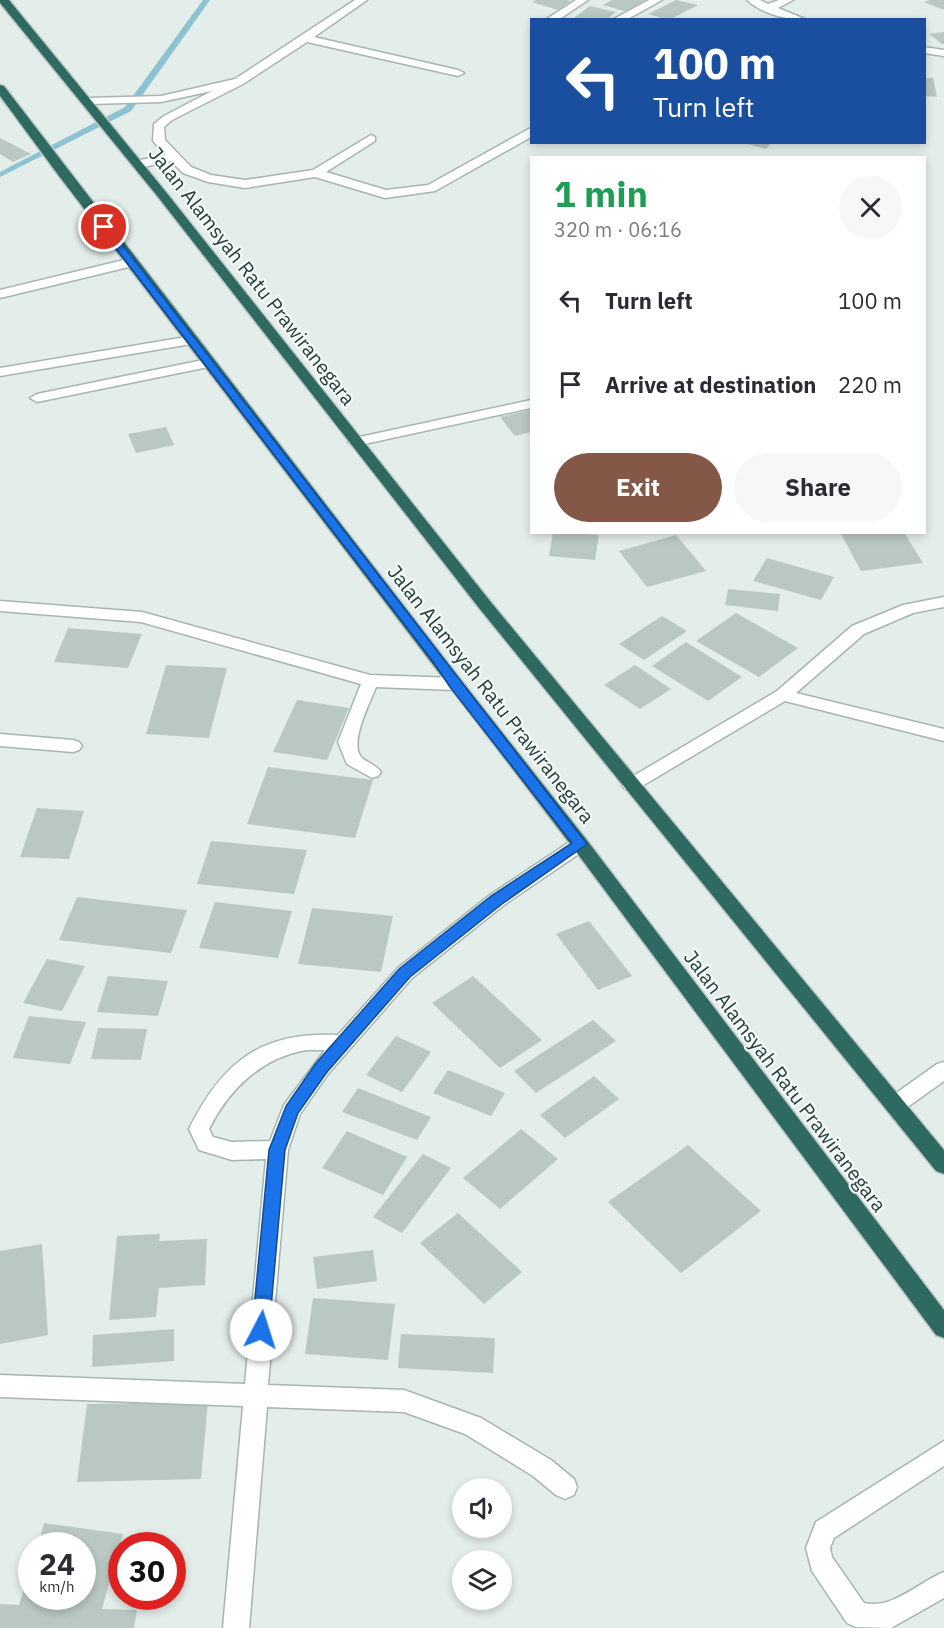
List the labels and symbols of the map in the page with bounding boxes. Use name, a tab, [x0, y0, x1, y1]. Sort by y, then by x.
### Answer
street label: Jalan Alamsyah Ratu Prawiranegara	[143, 141, 362, 411]
pin	[78, 201, 129, 252]
street label: Jalan Alamsyah Ratu Prawiranegara	[382, 559, 601, 829]
street label: Jalan Alamsyah Ratu Prawiranegara	[678, 944, 893, 1217]
position arrow	[229, 1298, 293, 1362]
speed limit sign: 30	[108, 1532, 186, 1610]

